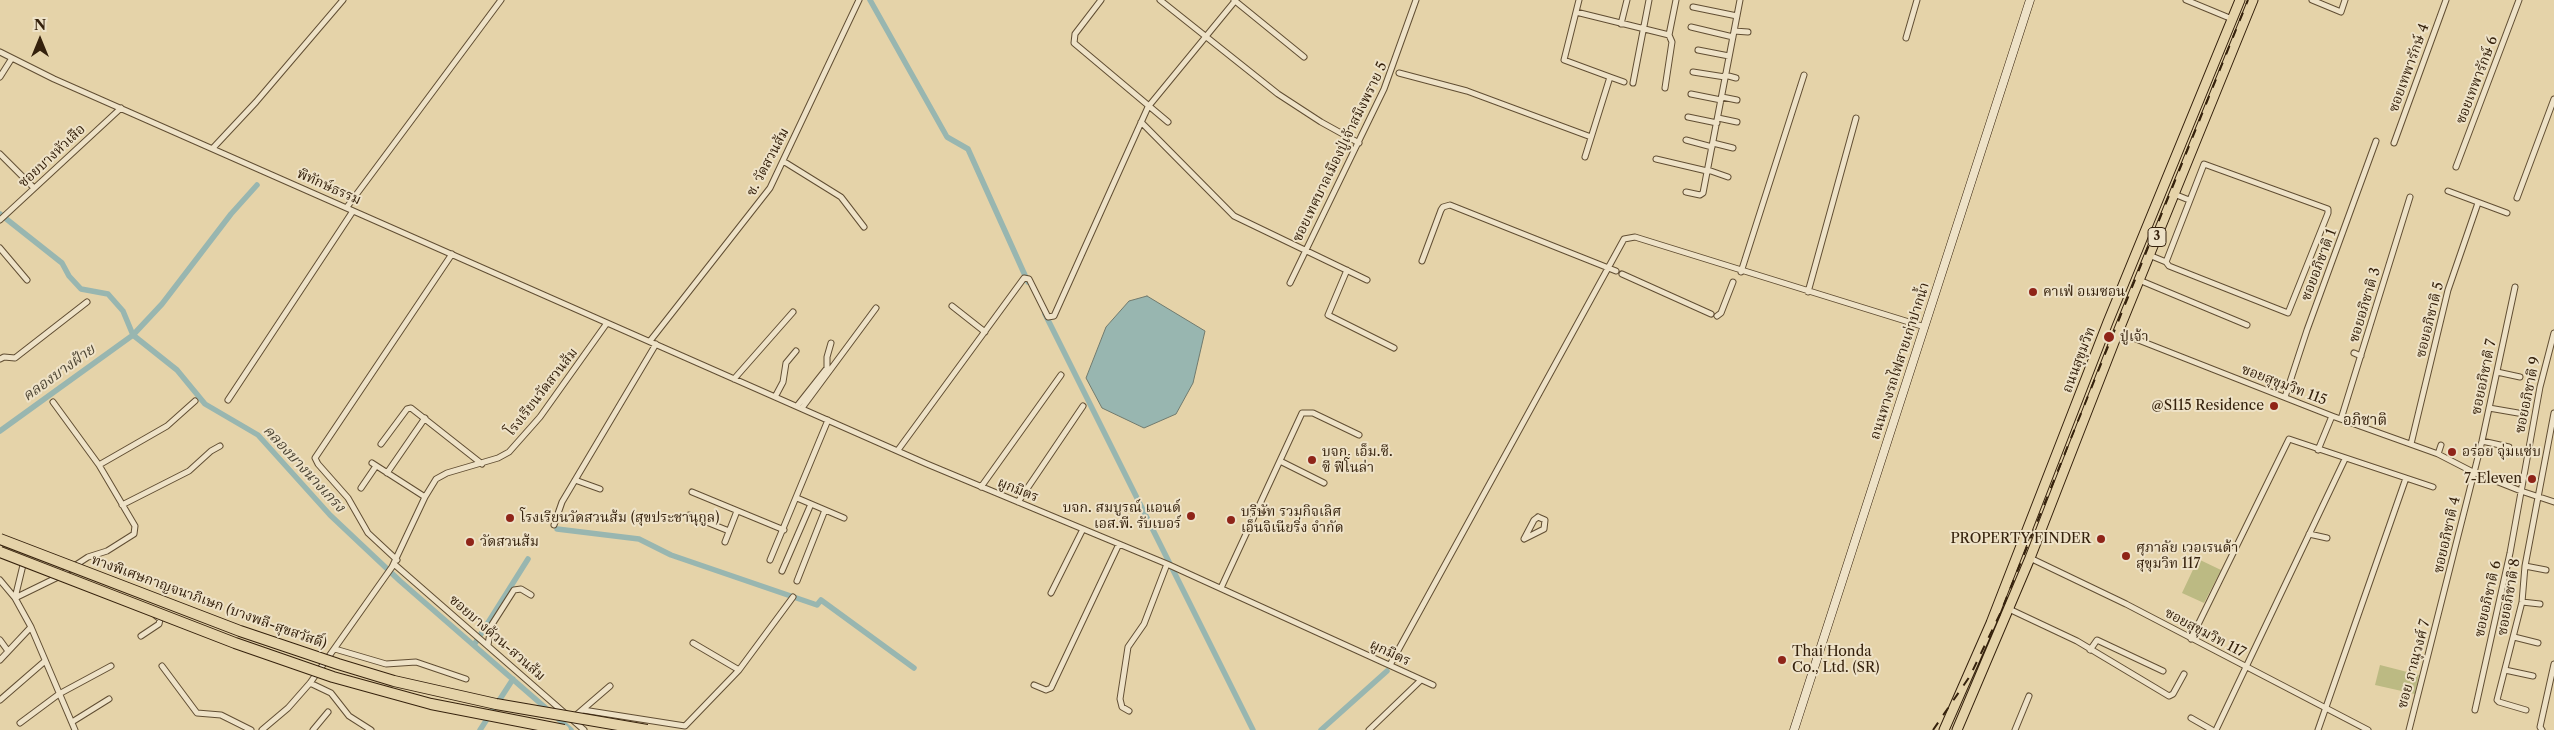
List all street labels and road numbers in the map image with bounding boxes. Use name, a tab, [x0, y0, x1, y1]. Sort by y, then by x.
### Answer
street label: ซอยเทพารักษ์ 4	[2385, 21, 2433, 115]
street label: ซอยเทพารักษ์ 6	[2453, 34, 2501, 126]
street label: ซอยเทศบาลเมืองปู่เจ้าสมิงพราย 5	[1289, 59, 1391, 245]
street label: ซอยบางหัวเสือ	[15, 121, 89, 191]
street label: ซ. วัดสวนส้ม	[743, 125, 793, 199]
street label: พิทักษ์ธรรม	[294, 165, 364, 209]
street label: ซอยอภิชาติ 1	[2298, 227, 2340, 303]
road number: 3	[2148, 228, 2166, 246]
street label: ซอยอภิชาติ 3	[2346, 265, 2384, 345]
street label: ถนนทางรถไฟสายเก่าปากน้ำ	[1867, 280, 1933, 442]
street label: ซอยอภิชาติ 5	[2412, 280, 2448, 360]
street label: ถนนสุขุมวิท	[2059, 325, 2099, 395]
street label: ซอยอภิชาติ 7	[2468, 338, 2500, 416]
street label: โรงเรียนวัดสวนส้ม	[502, 345, 582, 439]
street label: ซอยอภิชาติ 9	[2512, 355, 2544, 435]
street label: ซอยสุขุมวิท 115	[2239, 361, 2329, 409]
street label: ผูกมิตร	[995, 474, 1041, 506]
street label: ซอยอภิชาติ 4	[2430, 495, 2464, 575]
street label: ทางพิเศษกาญจนาภิเษก (บางพลี-สุขสวัสดิ์)	[89, 551, 329, 653]
street label: ซอยอภิชาติ 8	[2494, 557, 2524, 637]
street label: ซอยอภิชาติ 6	[2471, 559, 2505, 639]
street label: ซอยบางด้วน-สวนส้ม	[445, 592, 549, 684]
street label: ซอยสุขุมวิท 117	[2162, 605, 2248, 661]
street label: ซอย ภาณุวงศ์ 7	[2394, 618, 2434, 710]
street label: ผูกมิตร	[1367, 636, 1413, 670]

